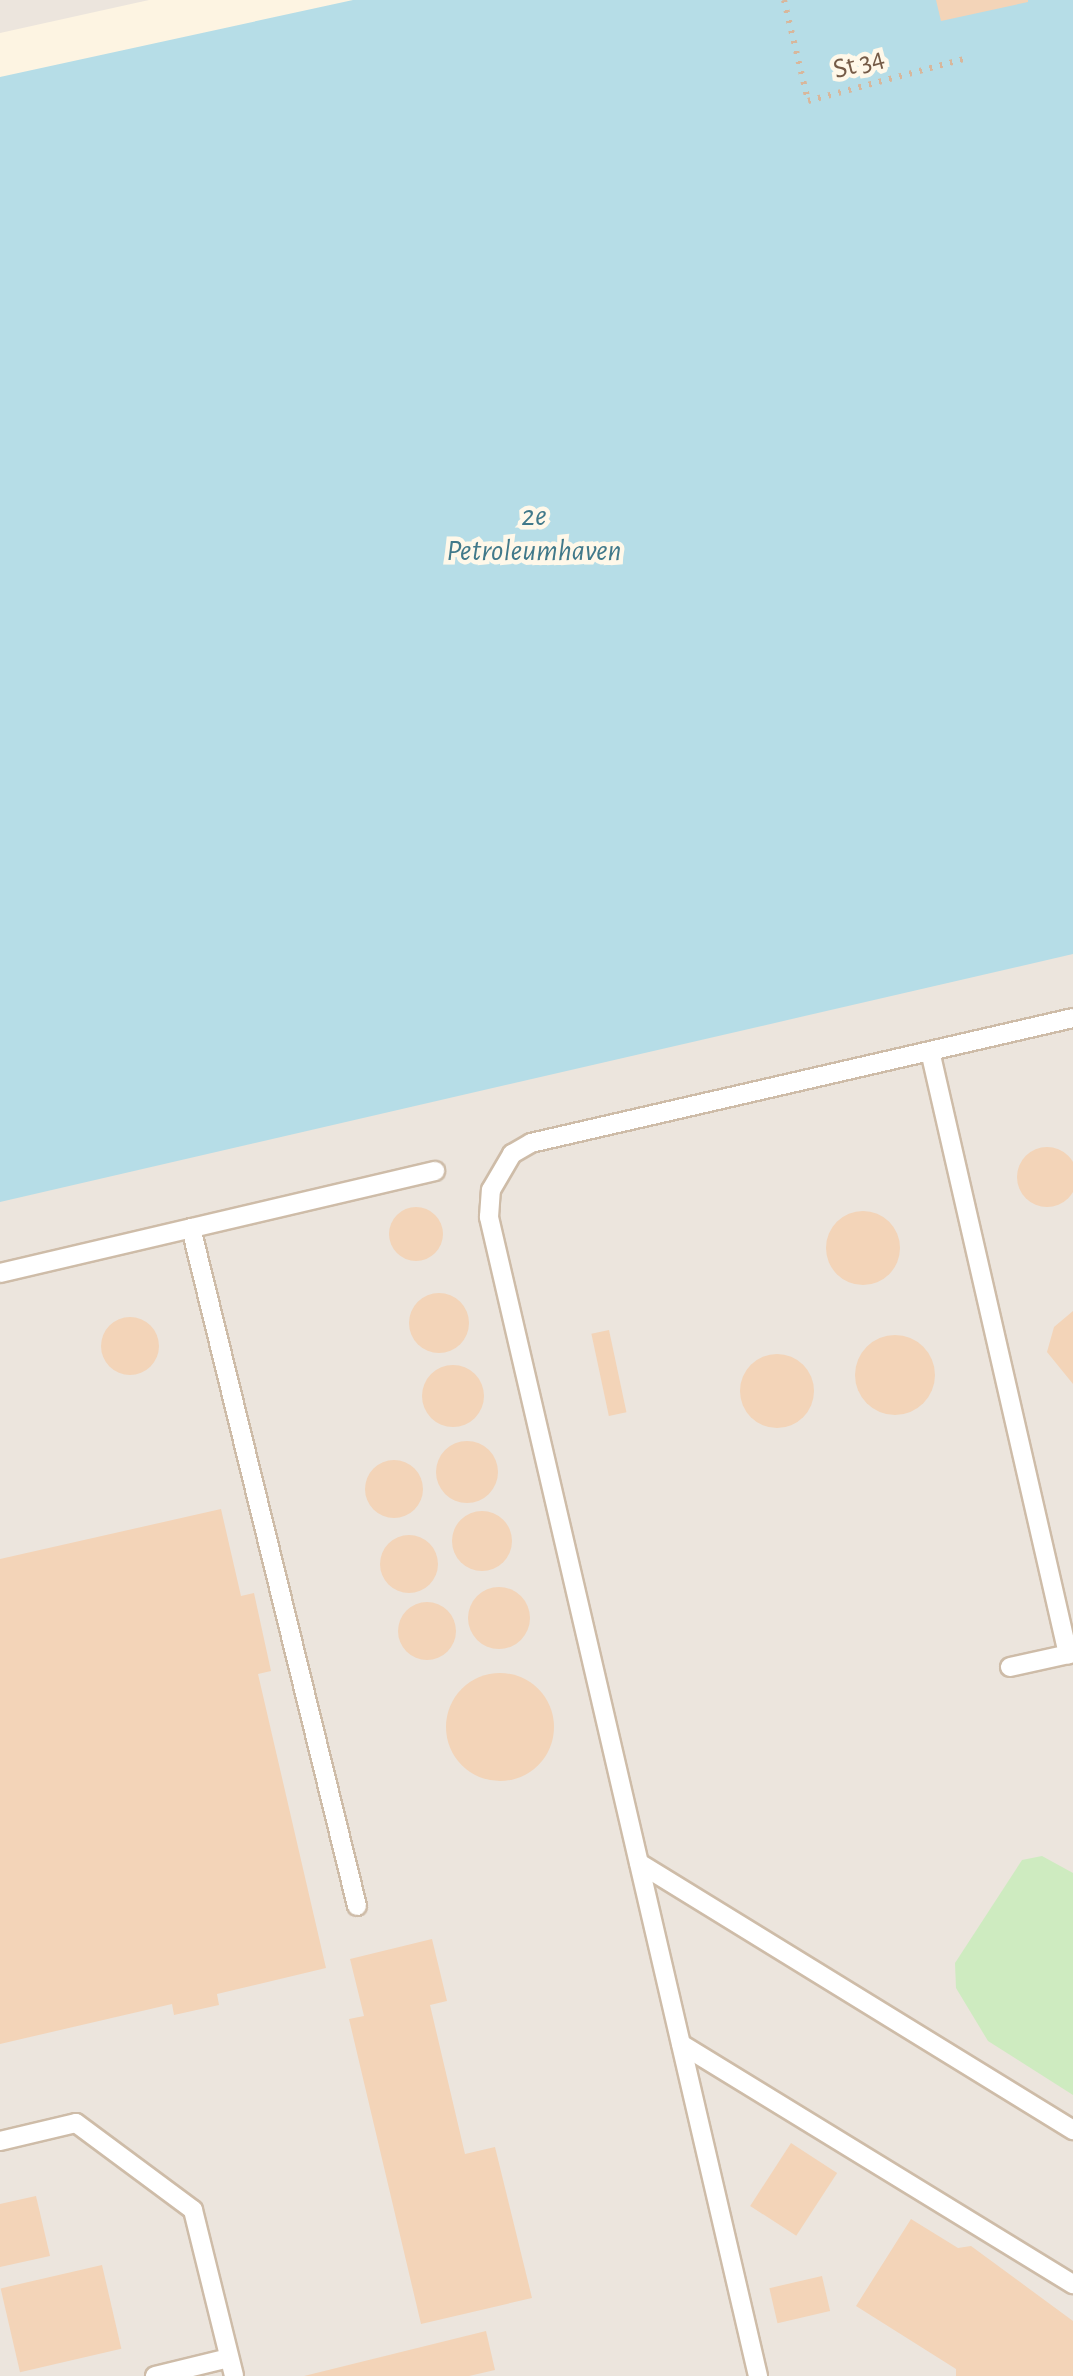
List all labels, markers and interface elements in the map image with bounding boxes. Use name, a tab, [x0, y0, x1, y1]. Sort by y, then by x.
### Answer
street label: St 34	[830, 41, 888, 87]
water label: 2e Petroleumhaven	[446, 498, 622, 568]

